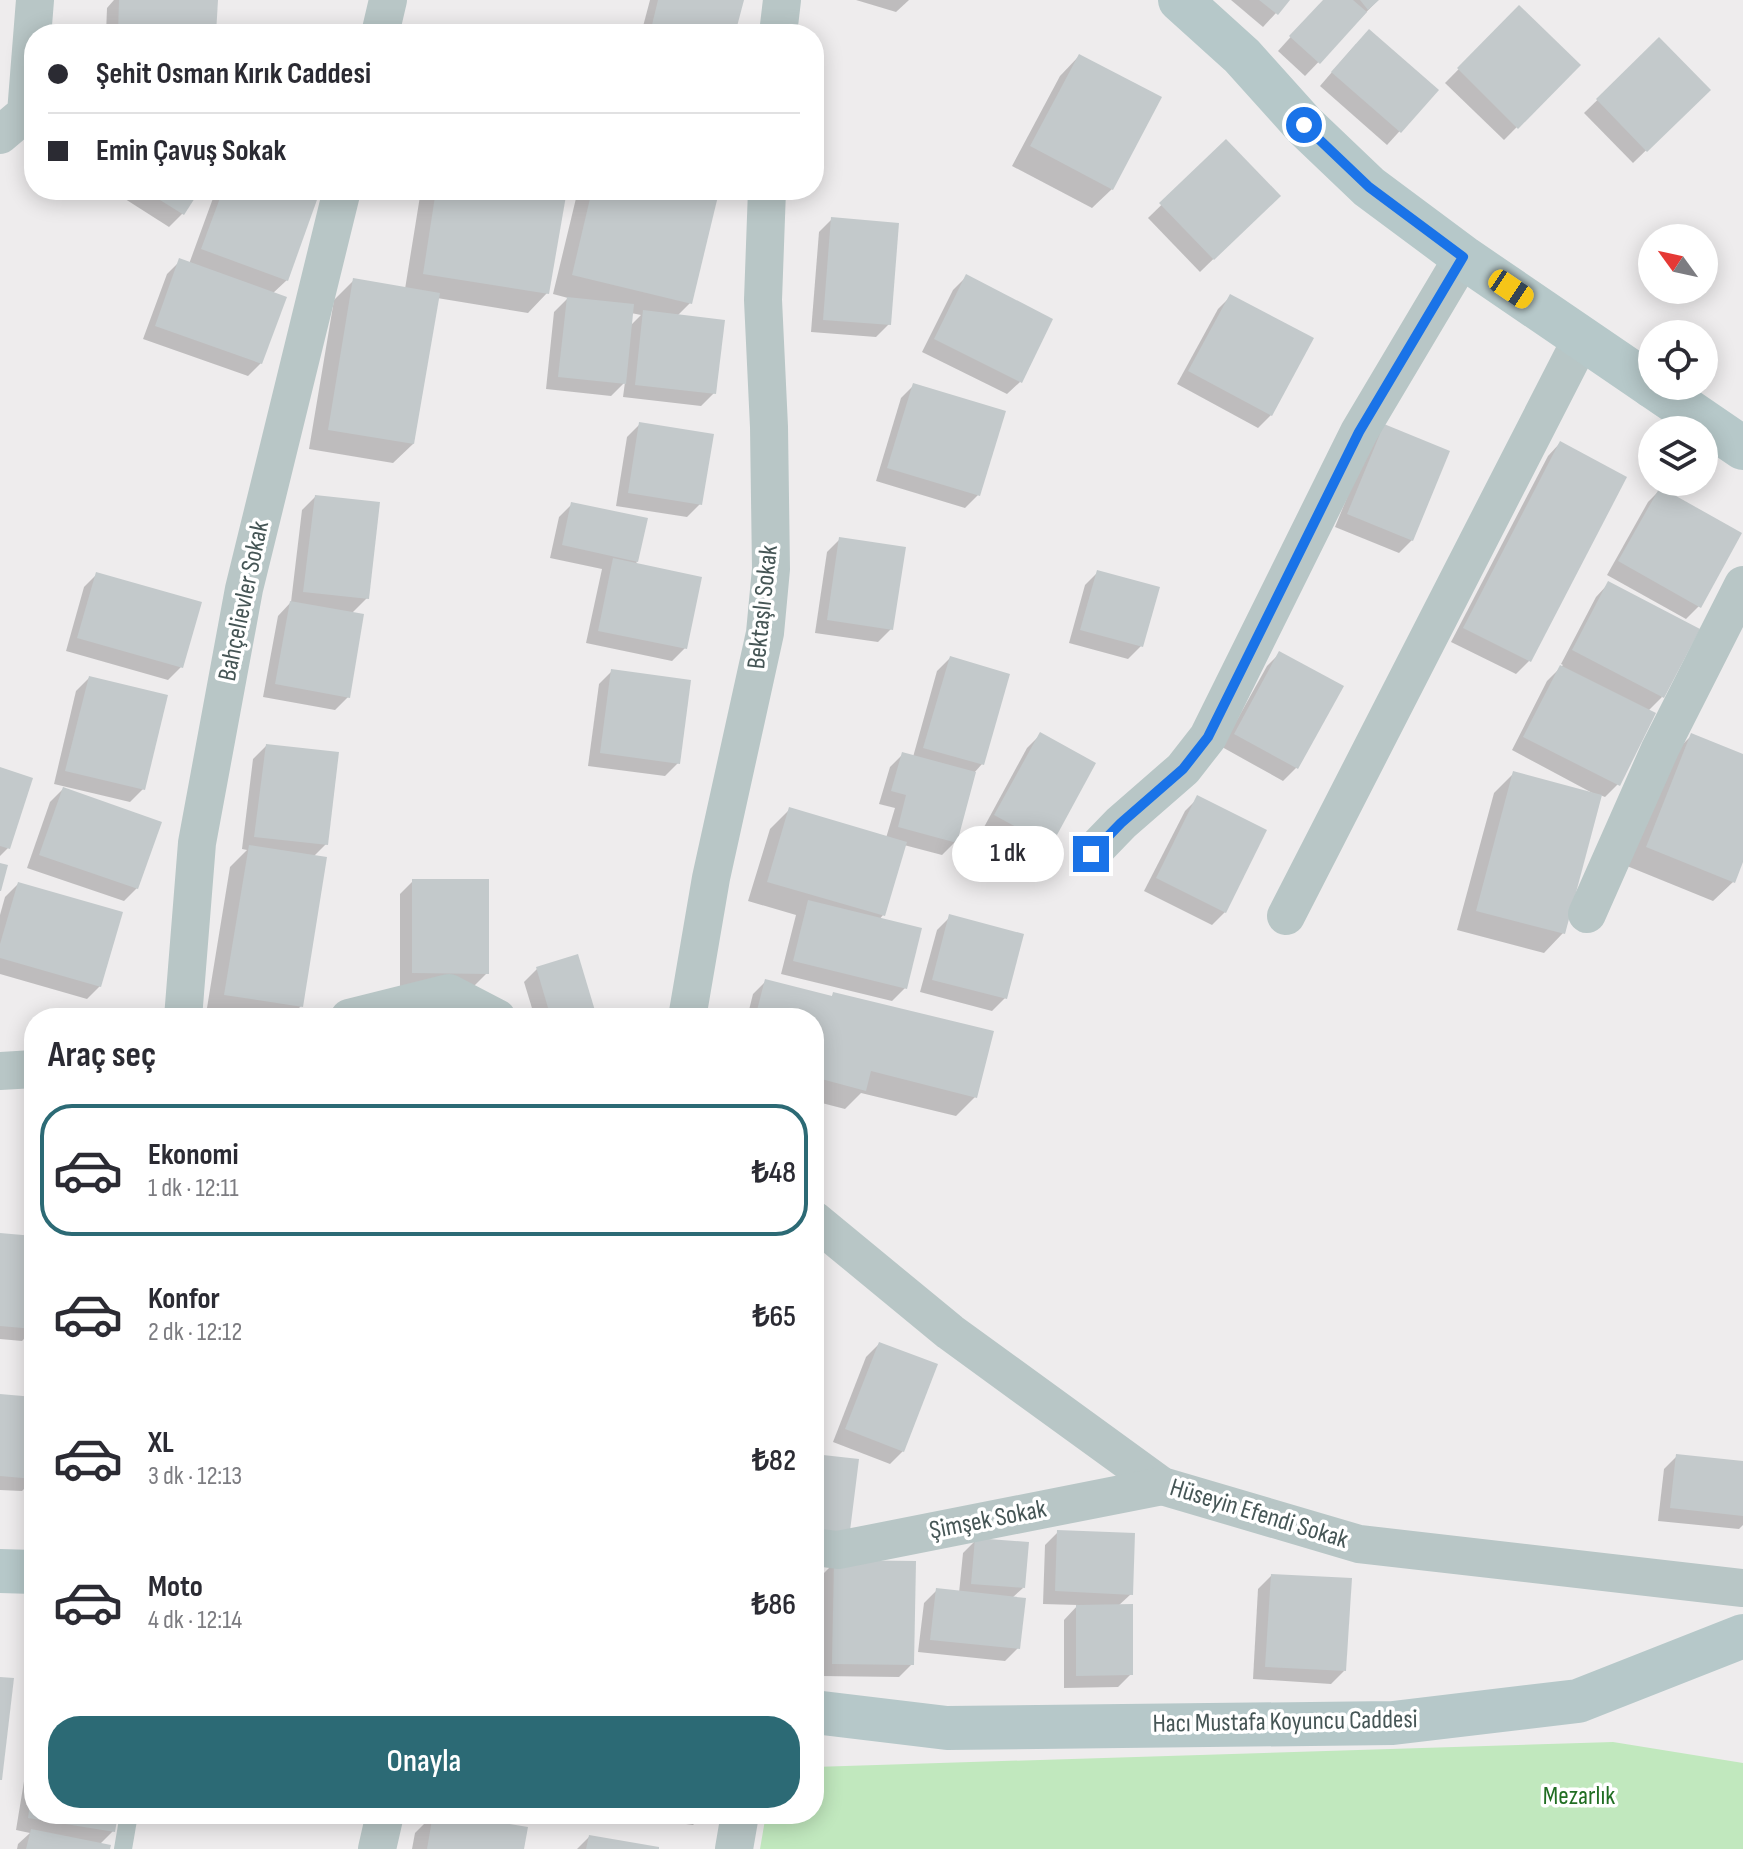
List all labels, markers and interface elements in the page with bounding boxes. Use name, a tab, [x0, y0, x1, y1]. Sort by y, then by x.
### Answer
text: Şehit Osman Kırık Caddesi	[96, 56, 371, 92]
route start	[1286, 107, 1322, 143]
text: Emin Çavuş Sokak	[96, 133, 286, 169]
north arrow	[1638, 224, 1718, 304]
map controls	[1638, 224, 1718, 496]
car	[1484, 266, 1538, 312]
button: locate	[1638, 320, 1718, 400]
button: layers	[1638, 416, 1718, 496]
street label: Bahçelievler Sokak	[212, 518, 276, 684]
street label: Bektaşlı Sokak	[741, 543, 785, 671]
callout: 1 dk	[951, 826, 1063, 882]
route end	[1073, 836, 1109, 872]
text: 1 dk	[990, 838, 1026, 869]
text: Araç seç	[48, 1034, 156, 1077]
icon: car	[52, 1134, 124, 1206]
text: Ekonomi	[148, 1137, 239, 1173]
text: ₺48	[752, 1155, 796, 1191]
text: 1 dk · 12:11	[148, 1173, 239, 1204]
icon: car	[52, 1278, 124, 1350]
text: Konfor	[148, 1281, 220, 1317]
text: ₺65	[752, 1299, 796, 1335]
text: 2 dk · 12:12	[148, 1317, 242, 1348]
icon: car	[52, 1422, 124, 1494]
text: XL	[148, 1425, 174, 1461]
text: ₺82	[752, 1443, 796, 1479]
text: 3 dk · 12:13	[148, 1461, 242, 1492]
street label: Hüseyin Efendi Sokak	[1166, 1472, 1352, 1556]
street label: Şimşek Sokak	[927, 1493, 1049, 1547]
icon: car	[52, 1566, 124, 1638]
text: Moto	[148, 1569, 203, 1605]
text: ₺86	[751, 1587, 796, 1623]
text: 4 dk · 12:14	[148, 1605, 242, 1636]
street label: Hacı Mustafa Koyuncu Caddesi	[1152, 1704, 1418, 1740]
button: Onayla	[48, 1716, 800, 1808]
park label: Mezarlık	[1543, 1781, 1615, 1812]

